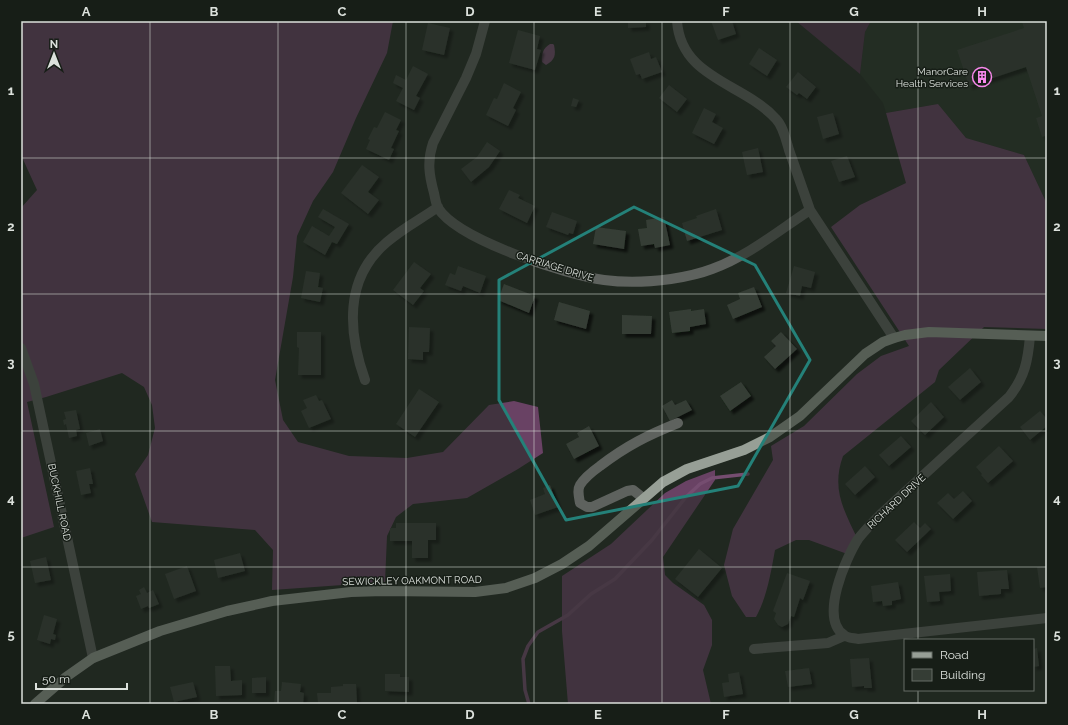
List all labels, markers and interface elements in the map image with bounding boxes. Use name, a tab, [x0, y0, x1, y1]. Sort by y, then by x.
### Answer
text: A	[82, 4, 91, 19]
text: B	[210, 4, 219, 19]
text: C	[338, 4, 347, 19]
text: D	[465, 4, 475, 19]
text: E	[594, 4, 602, 19]
text: F	[722, 4, 730, 19]
text: G	[849, 4, 859, 19]
text: H	[977, 4, 987, 19]
north arrow	[34, 34, 74, 74]
text: N	[50, 38, 58, 51]
place label: ManorCare Health Services	[896, 66, 968, 89]
building icon: ManorCare Health Services	[971, 66, 993, 88]
text: 1	[8, 83, 15, 98]
text: 1	[1054, 83, 1061, 98]
text: 2	[7, 219, 15, 234]
text: 2	[1053, 219, 1061, 234]
street label: CARRIAGE DRIVE	[515, 249, 595, 283]
text: 3	[7, 355, 15, 370]
text: 3	[1053, 355, 1061, 370]
street label: BUCKHILL ROAD	[46, 462, 73, 542]
street label: RICHARD DRIVE	[865, 472, 928, 531]
text: 4	[7, 491, 15, 506]
text: 4	[1053, 491, 1061, 506]
street label: SEWICKLEY OAKMONT ROAD	[342, 574, 482, 587]
text: 5	[7, 627, 15, 642]
text: 5	[1053, 627, 1061, 642]
legend	[904, 639, 1034, 691]
text: Road	[940, 648, 969, 662]
scale bar	[36, 665, 127, 691]
text: Building	[940, 668, 986, 682]
text: 50 m	[42, 672, 70, 686]
text: A	[82, 707, 91, 722]
text: B	[210, 707, 219, 722]
text: C	[338, 707, 347, 722]
text: D	[465, 707, 475, 722]
text: E	[594, 707, 602, 722]
text: F	[722, 707, 730, 722]
text: G	[849, 707, 859, 722]
text: H	[977, 707, 987, 722]

